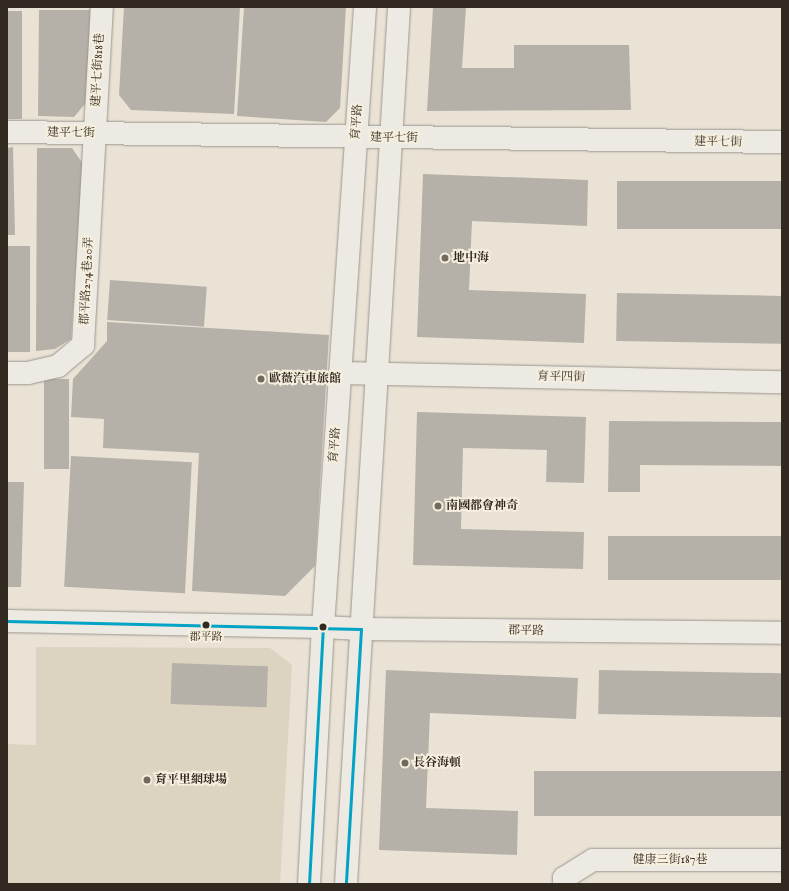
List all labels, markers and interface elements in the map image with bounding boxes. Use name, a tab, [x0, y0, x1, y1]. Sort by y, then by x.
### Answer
street label: 建平七街818巷	[89, 33, 107, 107]
street label: 育平路	[349, 104, 365, 140]
street label: 建平七街	[47, 125, 95, 141]
street label: 建平七街	[370, 130, 418, 146]
street label: 建平七街	[694, 134, 742, 150]
street label: 郡平路274巷20弄	[77, 236, 97, 326]
place label: 地中海	[453, 251, 489, 265]
marker: 地中海	[440, 253, 450, 263]
street label: 育平四街	[537, 369, 585, 385]
place label: 歐薇汽車旅館	[269, 372, 341, 386]
marker: 歐薇汽車旅館	[256, 374, 266, 384]
street label: 育平路	[327, 427, 343, 463]
place label: 南國都會神奇	[446, 499, 518, 513]
marker: 南國都會神奇	[433, 501, 443, 511]
marker: 郡平路	[201, 620, 211, 630]
unlabelled marker	[318, 622, 328, 632]
street label: 郡平路	[508, 623, 544, 639]
place label: 郡平路	[190, 630, 222, 644]
place label: 長谷海頓	[413, 756, 461, 770]
marker: 長谷海頓	[400, 758, 410, 768]
place label: 育平里網球場	[155, 773, 227, 787]
marker: 育平里網球場	[142, 775, 152, 785]
street label: 健康三街187巷	[633, 853, 707, 867]

